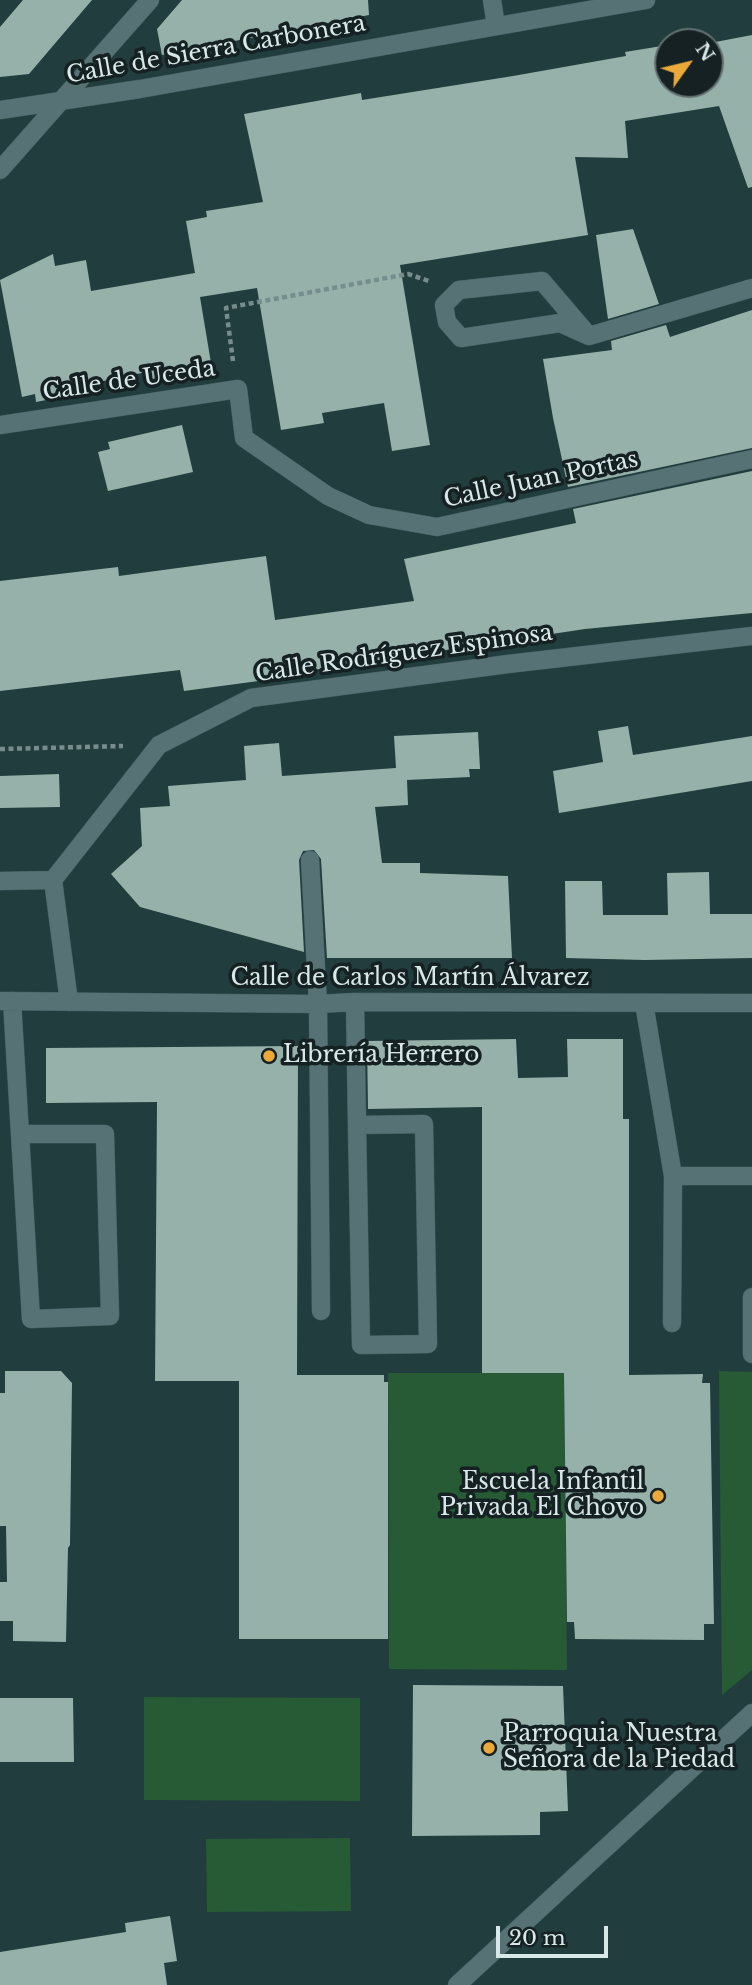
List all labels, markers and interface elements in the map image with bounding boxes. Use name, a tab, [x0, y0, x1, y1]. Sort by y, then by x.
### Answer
street label: Calle de Sierra Carbonera	[64, 10, 368, 90]
north arrow	[654, 28, 724, 98]
text: N	[691, 38, 720, 66]
street label: Calle de Uceda	[41, 355, 217, 407]
street label: Calle Juan Portas	[441, 446, 641, 514]
street label: Calle Rodríguez Espinosa	[254, 619, 554, 689]
street label: Calle de Carlos Martín Álvarez	[230, 965, 590, 993]
place label: Librería Herrero	[283, 1042, 479, 1070]
marker: Librería Herrero	[261, 1048, 277, 1064]
place label: Escuela Infantil Privada El Chovo	[440, 1469, 644, 1523]
marker: Escuela Infantil Privada El Chovo	[650, 1488, 666, 1504]
place label: Parroquia Nuestra Señora de la Piedad	[503, 1721, 735, 1775]
marker: Parroquia Nuestra Señora de la Piedad	[481, 1740, 497, 1756]
scale bar	[500, 1912, 612, 1956]
text: 20 m	[509, 1925, 566, 1951]

